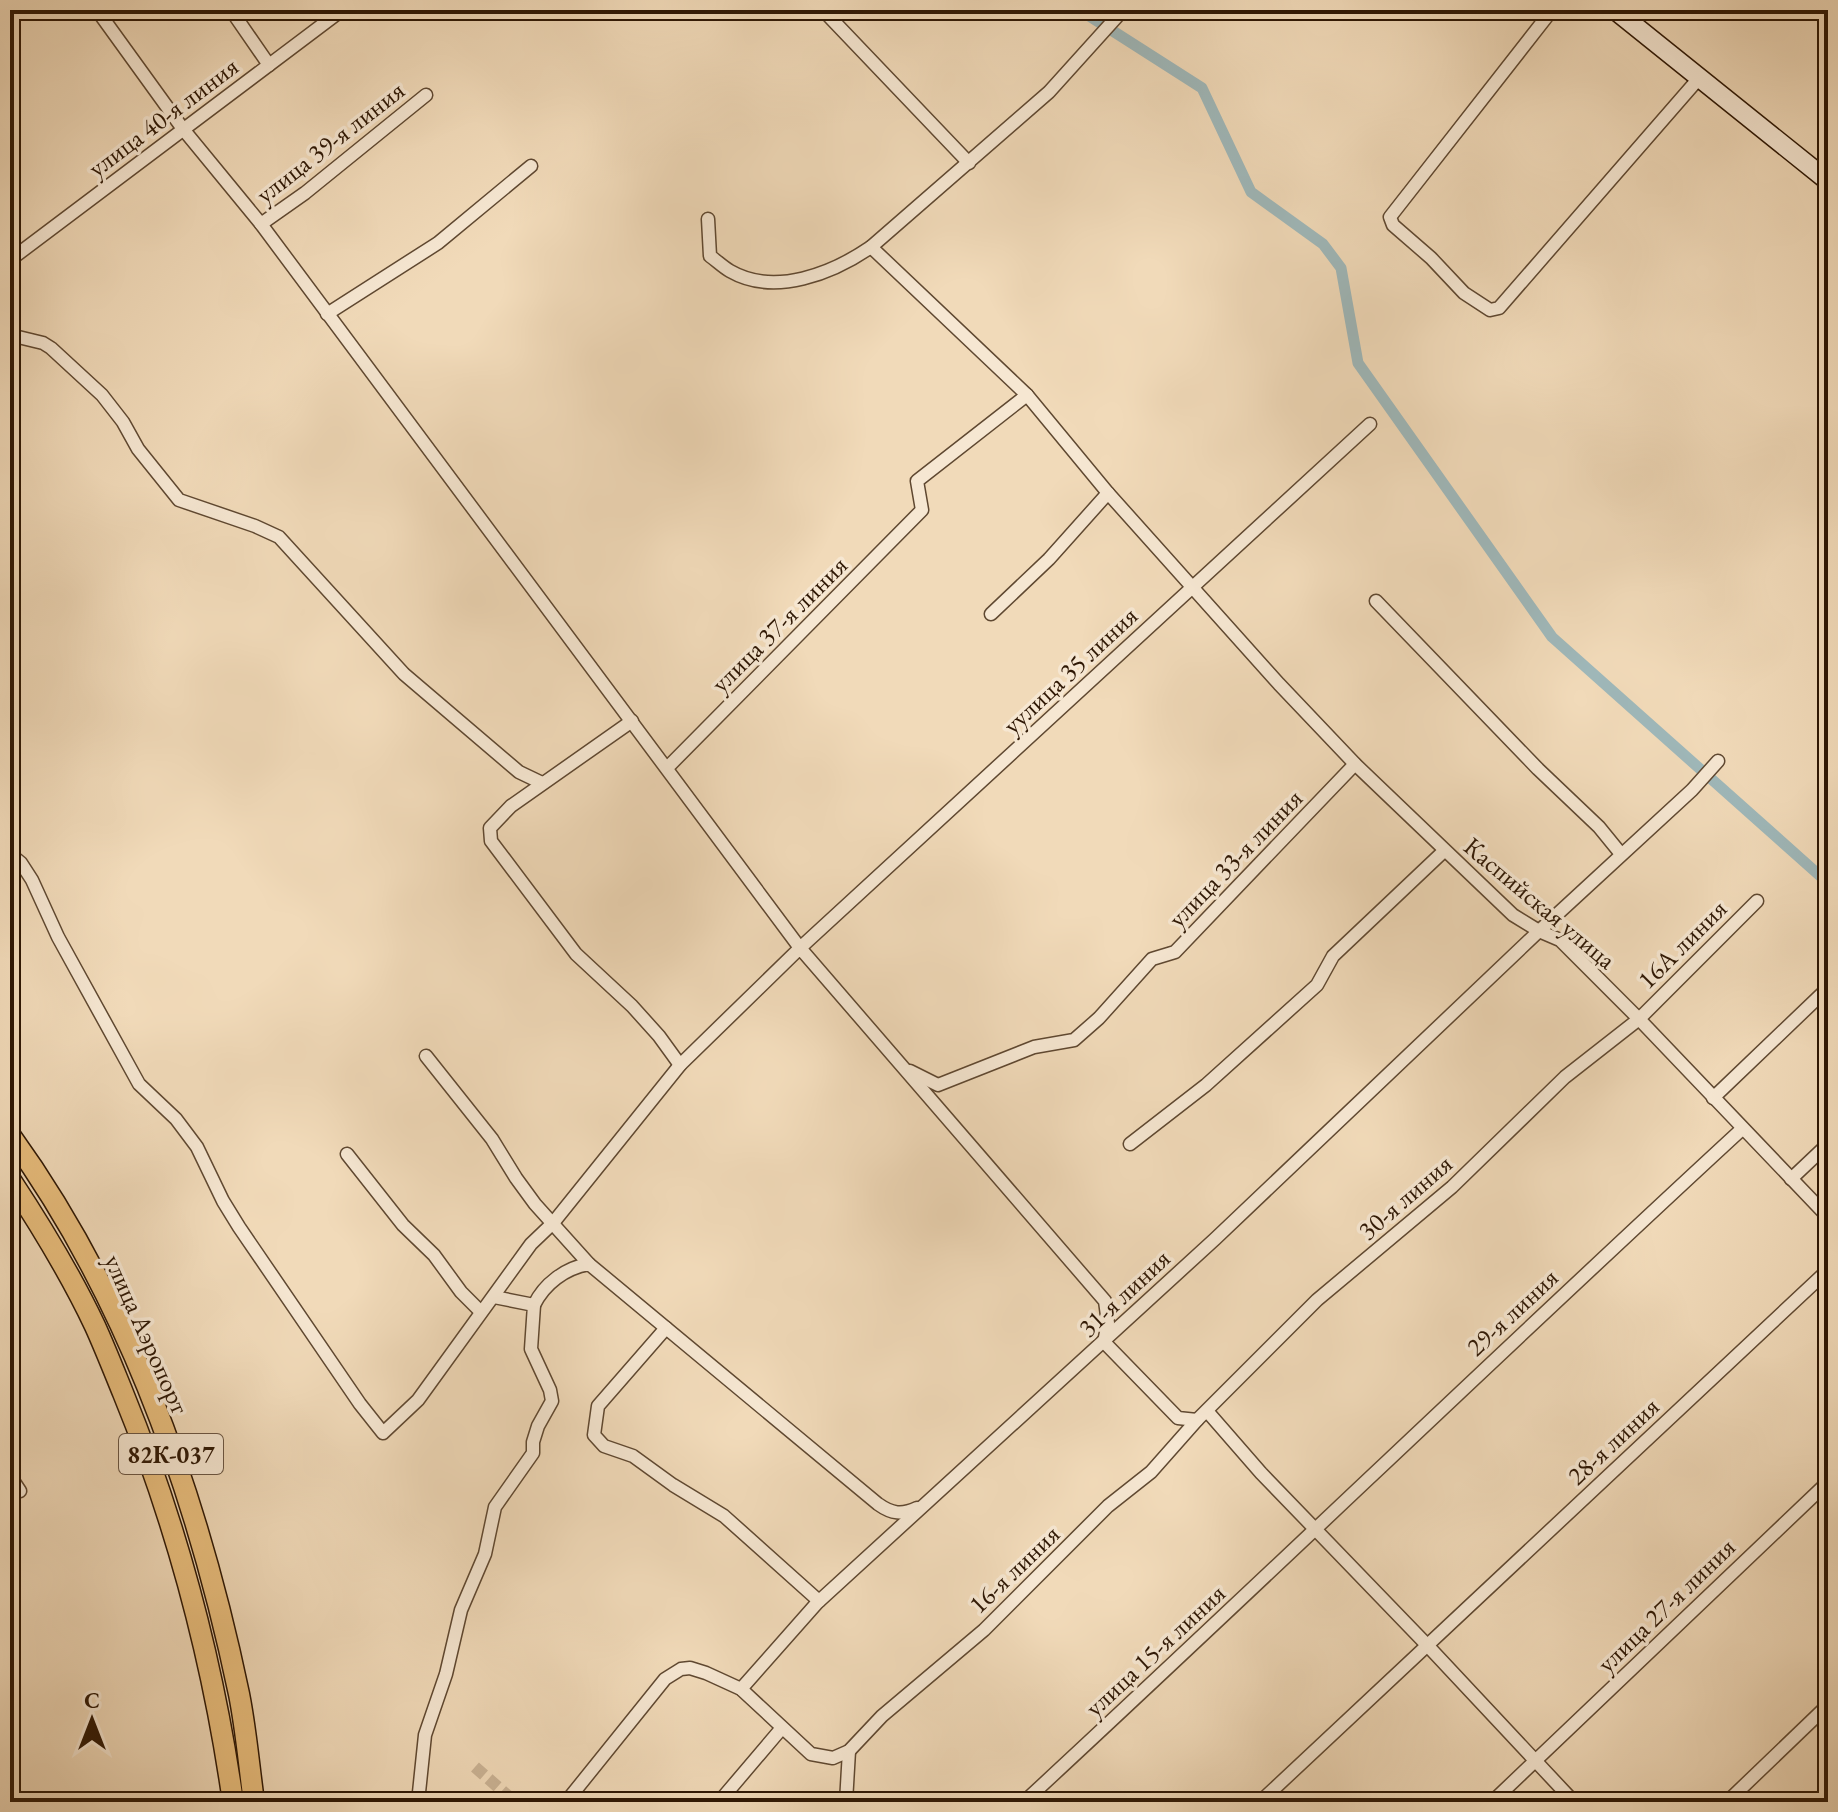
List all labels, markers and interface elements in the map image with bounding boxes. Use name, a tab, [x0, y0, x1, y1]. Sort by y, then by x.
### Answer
street label: улица 40-я линия	[81, 49, 245, 185]
street label: улица 39-я линия	[249, 73, 411, 211]
street label: улица 37-я линия	[703, 548, 855, 700]
street label: уулица 35 линия	[995, 599, 1145, 741]
street label: улица 33-я линия	[1160, 781, 1310, 935]
street label: Каспийская улица	[1457, 829, 1624, 977]
street label: 16А линия	[1630, 892, 1734, 996]
street label: 30-я линия	[1351, 1147, 1459, 1247]
street label: 31-я линия	[1071, 1242, 1177, 1344]
street label: улица Аэропорт	[97, 1249, 197, 1419]
street label: 29-я линия	[1459, 1261, 1565, 1363]
street label: 28-я линия	[1560, 1390, 1666, 1492]
road number: 82К-037	[119, 1434, 223, 1474]
street label: 16-я линия	[961, 1517, 1067, 1621]
street label: улица 27-я линия	[1589, 1530, 1743, 1680]
street label: улица 15-я линия	[1078, 1576, 1232, 1724]
north arrow	[52, 1680, 132, 1760]
text: С	[84, 1686, 100, 1715]

